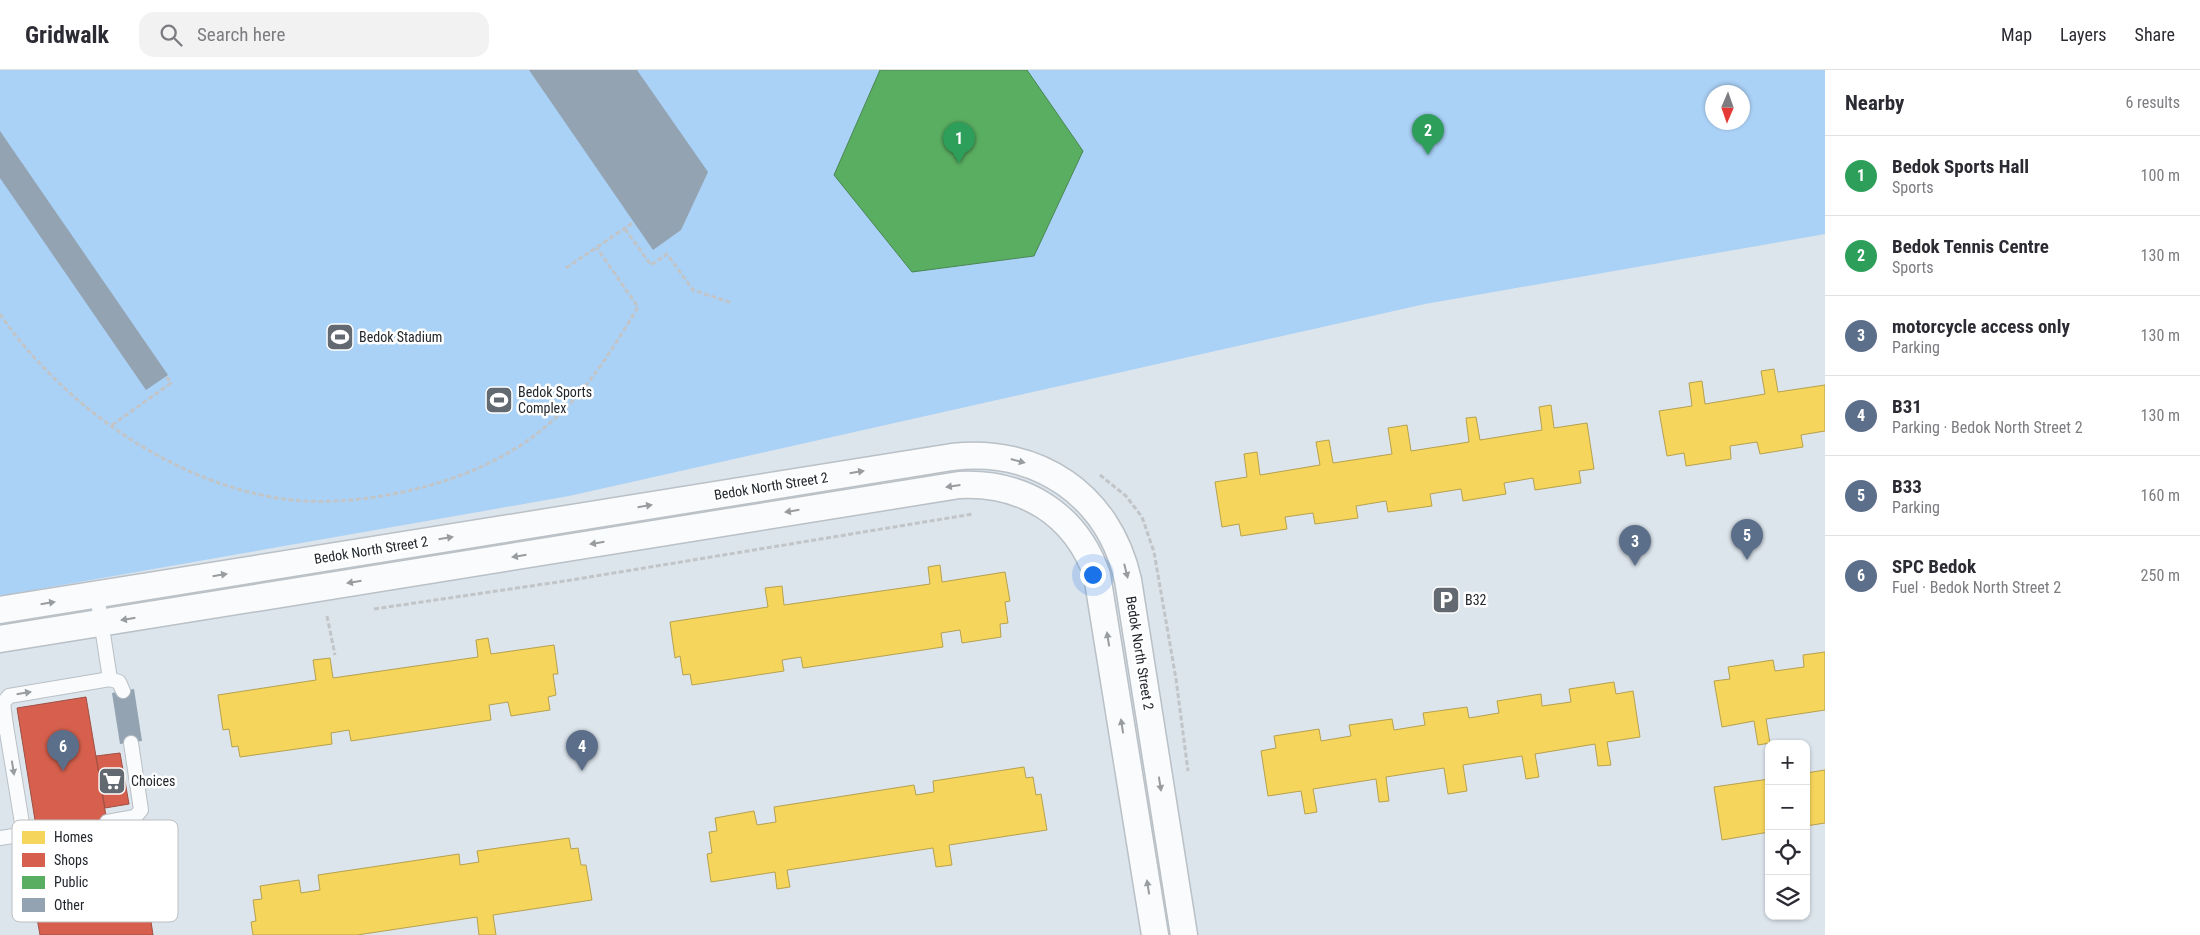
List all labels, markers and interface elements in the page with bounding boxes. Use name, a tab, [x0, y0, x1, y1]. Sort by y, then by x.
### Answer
search box	[139, 12, 489, 57]
text: Gridwalk	[25, 21, 109, 49]
icon: search	[157, 21, 185, 49]
text: Search here	[197, 23, 285, 46]
text: Map	[2001, 24, 2032, 45]
text: Layers	[2060, 24, 2107, 45]
text: Share	[2135, 24, 2175, 45]
north arrow	[1705, 85, 1750, 130]
text: Nearby	[1845, 91, 1904, 115]
text: 6 results	[2125, 93, 2180, 112]
pin: 2	[1412, 114, 1444, 155]
pin: 1	[943, 122, 975, 163]
text: Bedok Sports Hall	[1892, 155, 2029, 178]
text: 1	[1857, 166, 1865, 185]
text: 100 m	[2141, 166, 2180, 185]
text: Sports	[1892, 178, 1934, 197]
text: Bedok Tennis Centre	[1892, 235, 2049, 258]
text: 2	[1857, 246, 1865, 265]
text: 130 m	[2141, 246, 2180, 265]
text: Sports	[1892, 258, 1934, 277]
text: motorcycle access only	[1892, 315, 2070, 338]
sports icon: Bedok Stadium	[325, 322, 355, 352]
text: 3	[1857, 326, 1865, 345]
text: 130 m	[2141, 326, 2180, 345]
place label: Bedok Stadium	[359, 329, 442, 345]
text: Parking	[1892, 338, 1940, 357]
place label: Bedok Sports Complex	[518, 384, 592, 416]
sports icon: Bedok Sports Complex	[484, 385, 514, 415]
text: B31	[1892, 395, 1922, 418]
text: 4	[1857, 406, 1865, 425]
text: 130 m	[2141, 406, 2180, 425]
text: Parking · Bedok North Street 2	[1892, 418, 2083, 437]
one-way arrow	[1010, 457, 1025, 465]
one-way arrow	[849, 467, 865, 475]
street label: Bedok North Street 2	[713, 469, 829, 503]
text: B33	[1892, 475, 1922, 498]
one-way arrow	[945, 482, 961, 490]
text: 5	[1857, 486, 1865, 505]
text: 160 m	[2141, 486, 2180, 505]
text: Parking	[1892, 498, 1940, 517]
one-way arrow	[637, 502, 653, 510]
one-way arrow	[784, 508, 800, 516]
pin: 5	[1731, 519, 1763, 560]
pin: 3	[1619, 525, 1651, 566]
street label: Bedok North Street 2	[313, 533, 429, 567]
one-way arrow	[438, 534, 454, 542]
one-way arrow	[589, 539, 605, 547]
one-way arrow	[510, 552, 526, 560]
text: SPC Bedok	[1892, 555, 1976, 578]
your location	[1080, 562, 1106, 588]
one-way arrow	[1122, 564, 1130, 579]
text: 6	[1857, 566, 1865, 585]
text: 250 m	[2141, 566, 2180, 585]
one-way arrow	[212, 570, 228, 578]
text: Fuel · Bedok North Street 2	[1892, 578, 2061, 597]
one-way arrow	[345, 579, 361, 587]
parking icon: B32	[1431, 585, 1461, 615]
place label: B32	[1465, 592, 1487, 608]
street label: Bedok North Street 2	[1123, 595, 1157, 711]
one-way arrow	[40, 598, 56, 606]
one-way arrow	[119, 615, 135, 623]
one-way arrow	[1104, 631, 1112, 647]
one-way arrow	[16, 689, 32, 697]
one-way arrow	[1118, 718, 1126, 734]
pin: 6	[47, 730, 79, 771]
pin: 4	[566, 730, 598, 771]
map controls	[1765, 740, 1810, 920]
button: +	[1765, 740, 1810, 785]
one-way arrow	[9, 761, 17, 777]
supermarket icon: Choices	[97, 766, 127, 796]
place label: Choices	[131, 773, 175, 789]
one-way arrow	[1157, 777, 1165, 793]
button: −	[1765, 785, 1810, 830]
legend	[12, 820, 178, 922]
text: Homes	[54, 829, 93, 845]
button: locate	[1765, 830, 1810, 875]
text: Shops	[54, 852, 88, 868]
text: Public	[54, 874, 88, 890]
button: layers	[1765, 875, 1810, 920]
one-way arrow	[1143, 878, 1151, 894]
text: Other	[54, 897, 84, 913]

